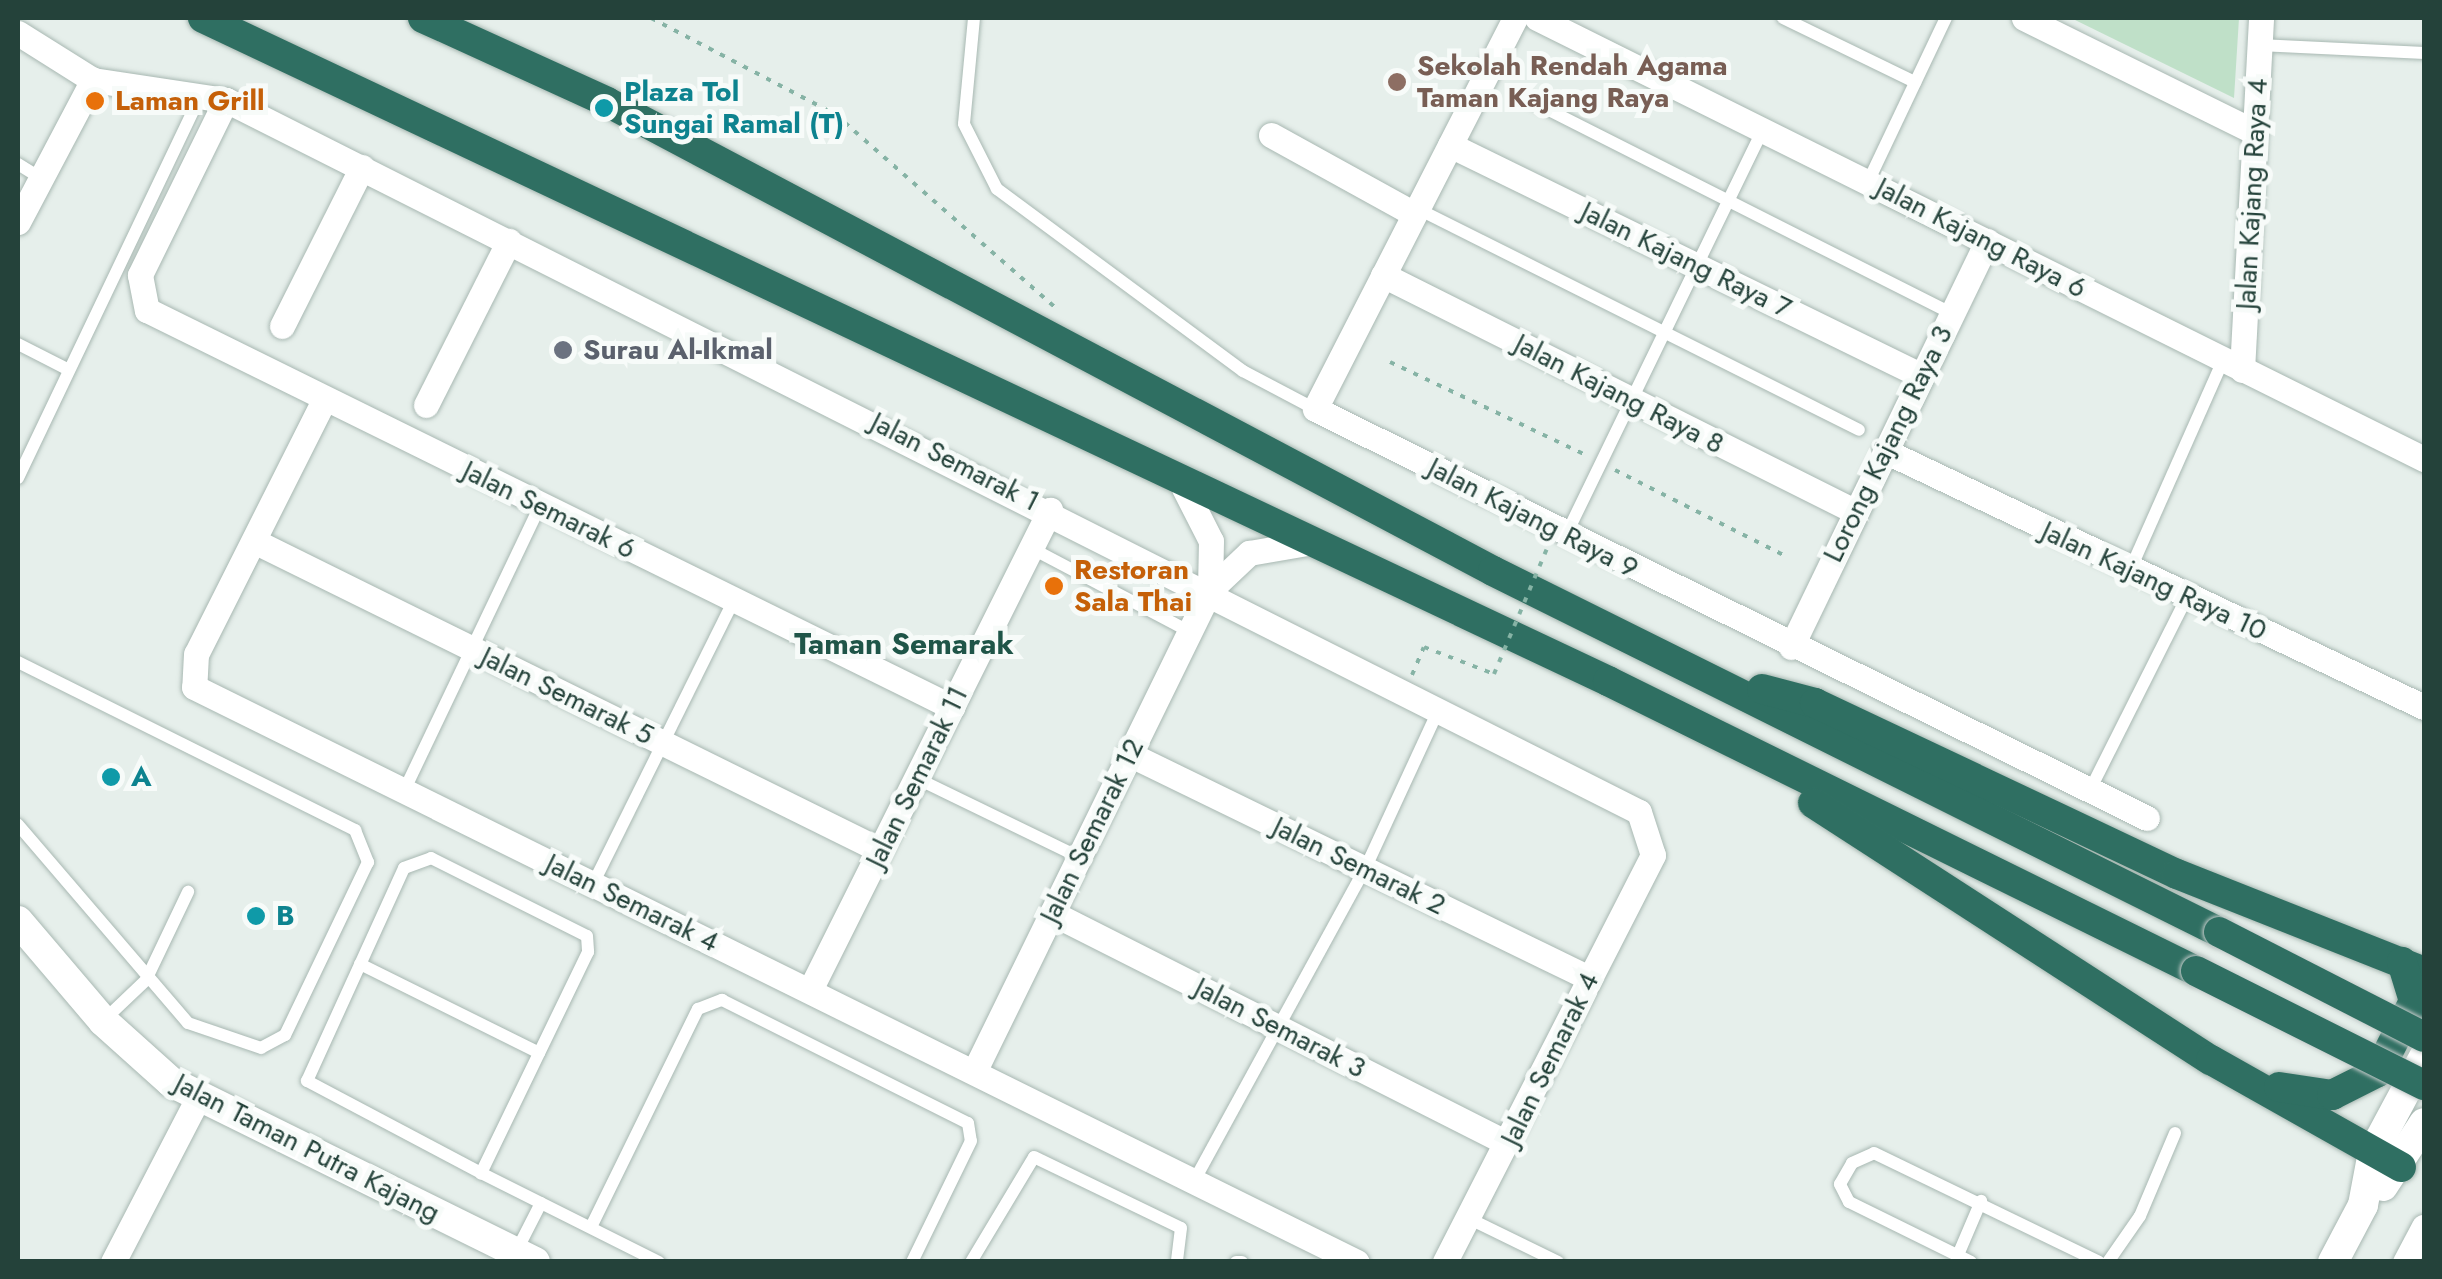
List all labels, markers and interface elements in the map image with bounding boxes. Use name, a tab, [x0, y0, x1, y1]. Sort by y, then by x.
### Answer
place label: Sekolah Rendah Agama Taman Kajang Raya	[1417, 49, 1728, 115]
marker: Sekolah Rendah Agama Taman Kajang Raya	[1386, 71, 1408, 93]
place label: Plaza Tol Sungai Ramal (T)	[624, 75, 844, 141]
street label: Jalan Kajang Raya 4	[2229, 78, 2275, 310]
place label: Laman Grill	[115, 84, 265, 118]
marker: Laman Grill	[84, 90, 106, 112]
marker: Plaza Tol Sungai Ramal (T)	[593, 97, 615, 119]
street label: Jalan Kajang Raya 6	[1870, 171, 2092, 305]
street label: Jalan Kajang Raya 7	[1575, 195, 1797, 325]
street label: Lorong Kajang Raya 3	[1816, 320, 1960, 568]
street label: Jalan Kajang Raya 8	[1509, 327, 1729, 461]
place label: Surau Al-Ikmal	[583, 333, 773, 367]
marker: Surau Al-Ikmal	[552, 339, 574, 361]
street label: Jalan Semarak 1	[865, 405, 1045, 519]
street label: Jalan Kajang Raya 9	[1422, 451, 1644, 585]
street label: Jalan Semarak 6	[457, 454, 641, 566]
street label: Jalan Kajang Raya 10	[2036, 514, 2272, 648]
place label: Restoran Sala Thai	[1074, 553, 1192, 619]
marker: Restoran Sala Thai	[1043, 575, 1065, 597]
district label: Taman Semarak	[794, 626, 1014, 662]
street label: Jalan Semarak 5	[475, 640, 659, 752]
street label: Jalan Semarak 11	[859, 681, 975, 873]
street label: Jalan Semarak 12	[1033, 733, 1151, 929]
place label: A	[131, 760, 152, 794]
marker: A	[100, 766, 122, 788]
street label: Jalan Semarak 2	[1267, 810, 1451, 922]
street label: Jalan Semarak 4	[540, 847, 724, 959]
place label: B	[276, 899, 295, 933]
marker: B	[245, 905, 267, 927]
street label: Jalan Semarak 4	[1494, 967, 1606, 1151]
street label: Jalan Semarak 3	[1189, 971, 1371, 1085]
street label: Jalan Taman Putra Kajang	[169, 1066, 445, 1230]

